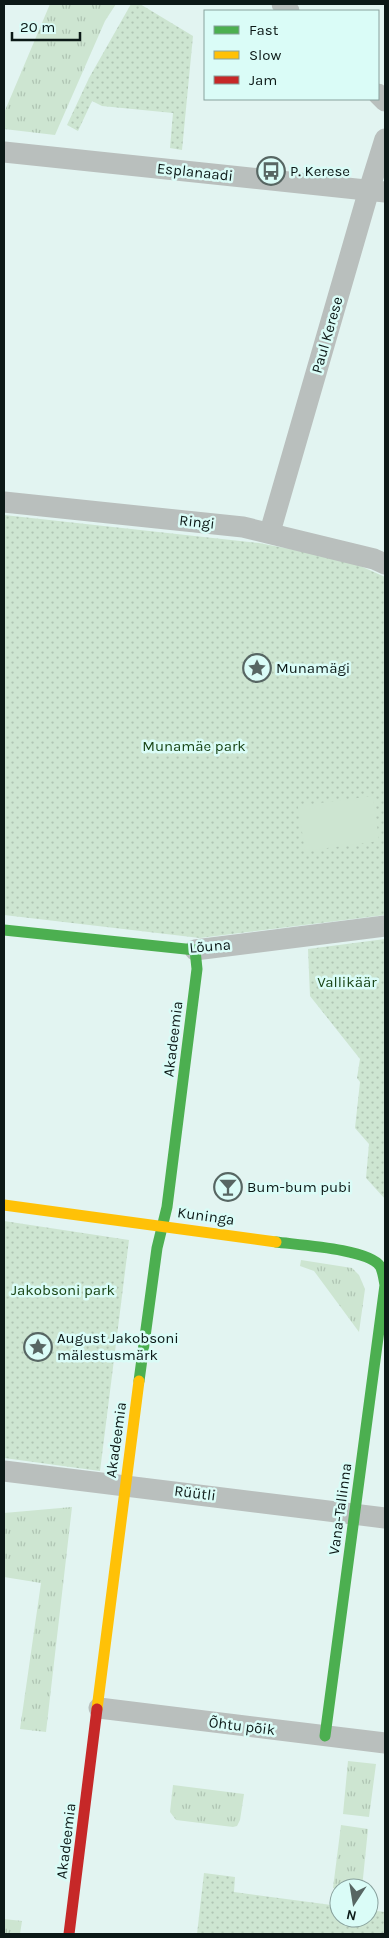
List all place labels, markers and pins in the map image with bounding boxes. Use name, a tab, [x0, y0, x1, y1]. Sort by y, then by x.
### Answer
bus stop icon: P. Kerese	[256, 156, 286, 186]
place label: P. Kerese	[290, 162, 350, 180]
place icon: Munamägi	[242, 653, 272, 683]
place label: Munamägi	[276, 659, 350, 677]
bar icon: Bum-bum pubi	[213, 1172, 243, 1202]
place label: Bum-bum pubi	[247, 1178, 351, 1196]
place label: August Jakobsoni mälestusmärk	[57, 1329, 179, 1364]
place icon: August Jakobsoni mälestusmärk	[23, 1332, 53, 1362]

